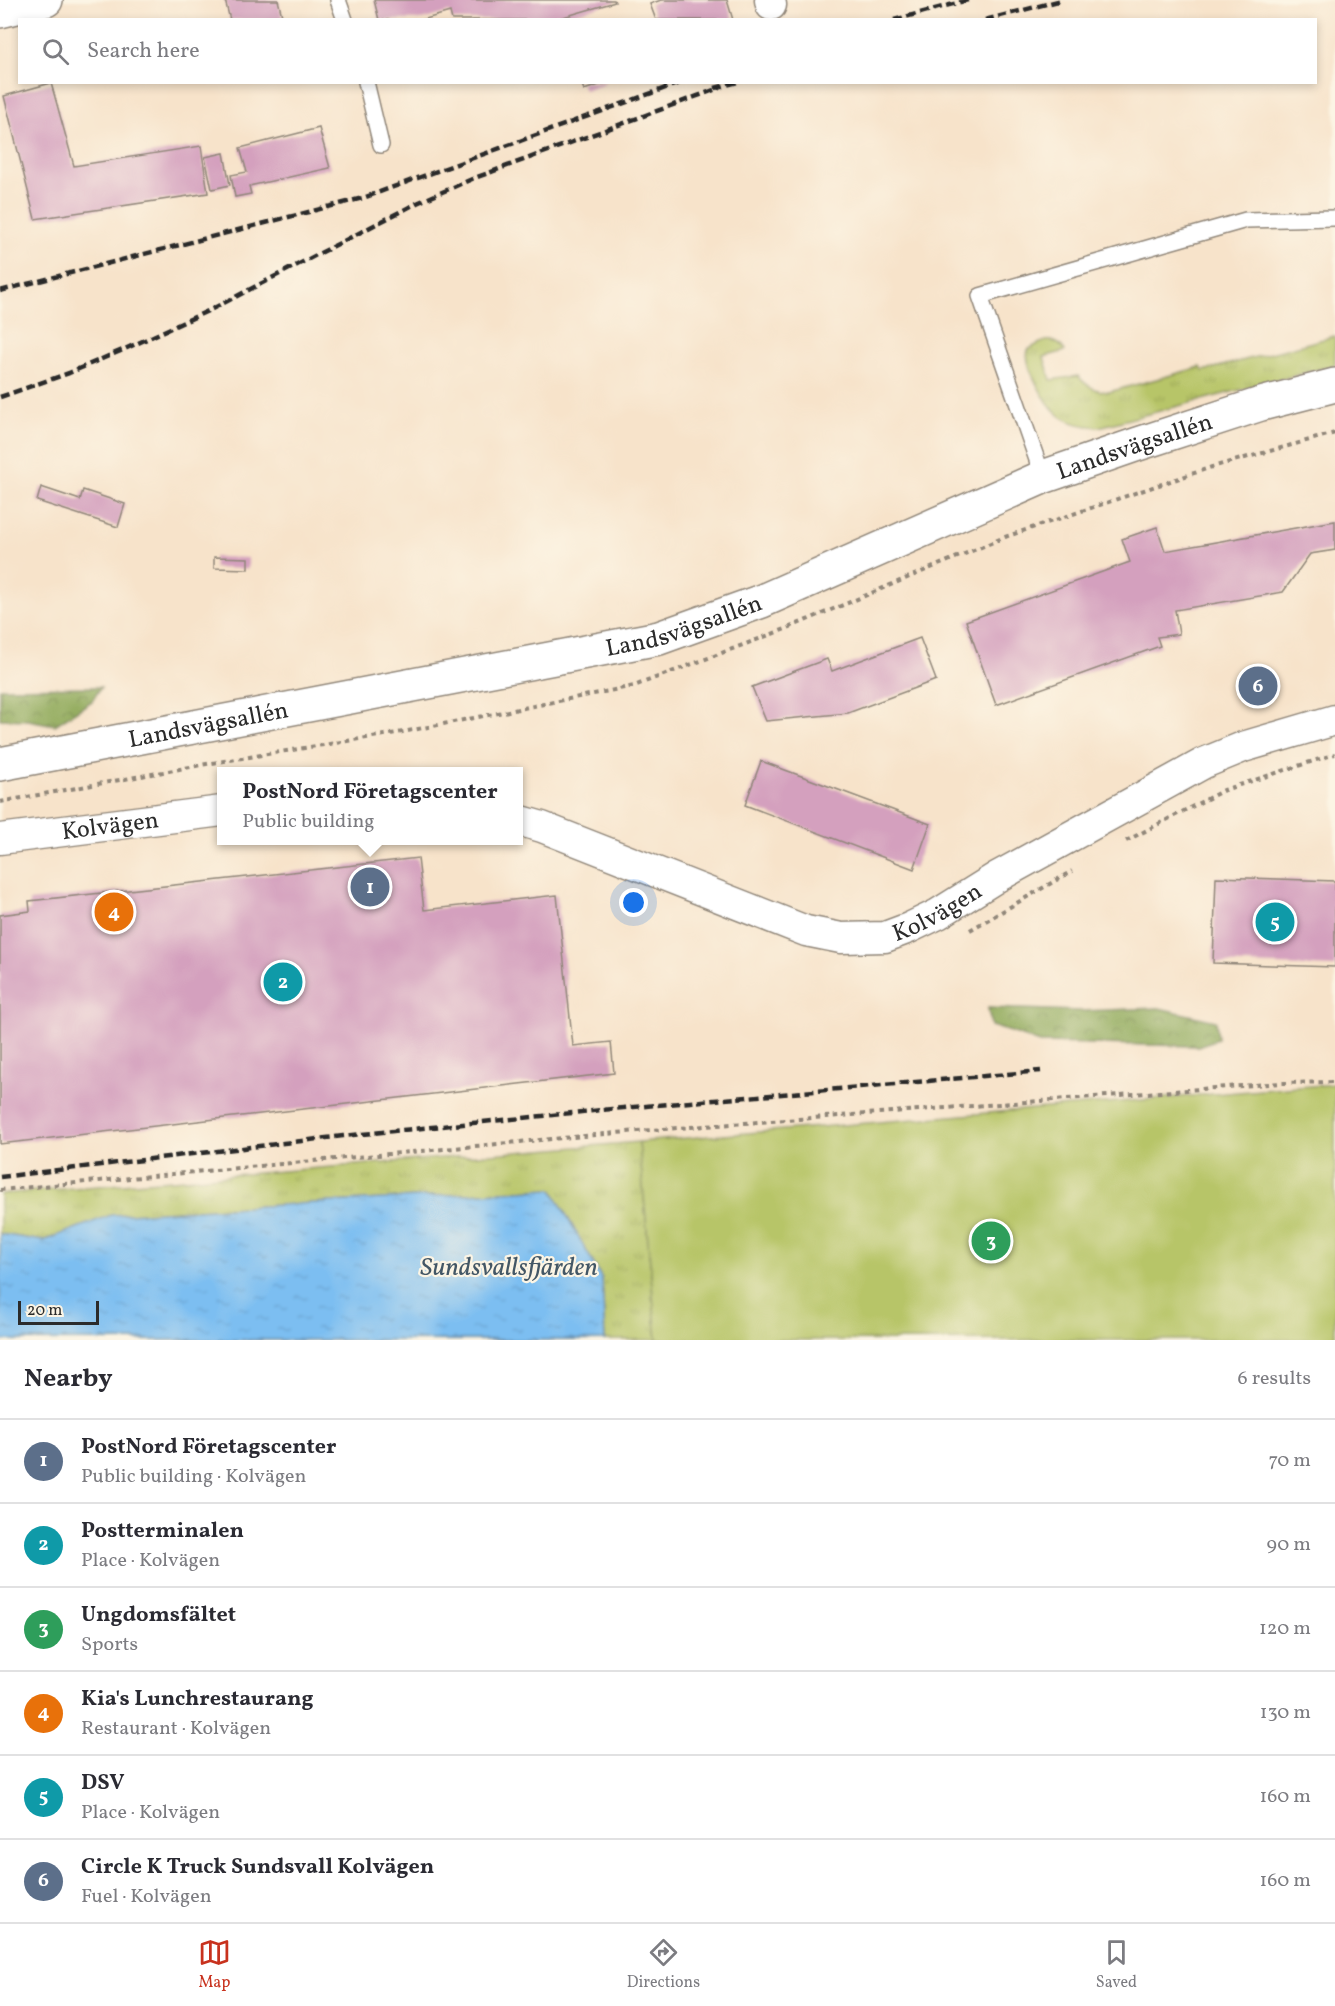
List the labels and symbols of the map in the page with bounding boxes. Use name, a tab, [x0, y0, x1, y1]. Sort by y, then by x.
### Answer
street label: Landsvägsallén	[1053, 406, 1217, 490]
street label: Landsvägsallén	[603, 587, 767, 667]
pin: 6	[1238, 664, 1278, 708]
street label: Landsvägsallén	[126, 694, 292, 758]
street label: Kolvägen	[60, 804, 161, 850]
pin: 1	[350, 864, 389, 910]
street label: Kolvägen	[888, 876, 989, 952]
your location	[619, 888, 648, 917]
pin: 4	[94, 890, 134, 934]
pin: 5	[1256, 900, 1294, 944]
pin: 2	[264, 960, 302, 1004]
pin: 3	[972, 1218, 1010, 1264]
water label: Sundsvallsfjärden	[420, 1250, 598, 1286]
scale bar	[18, 1298, 99, 1326]

